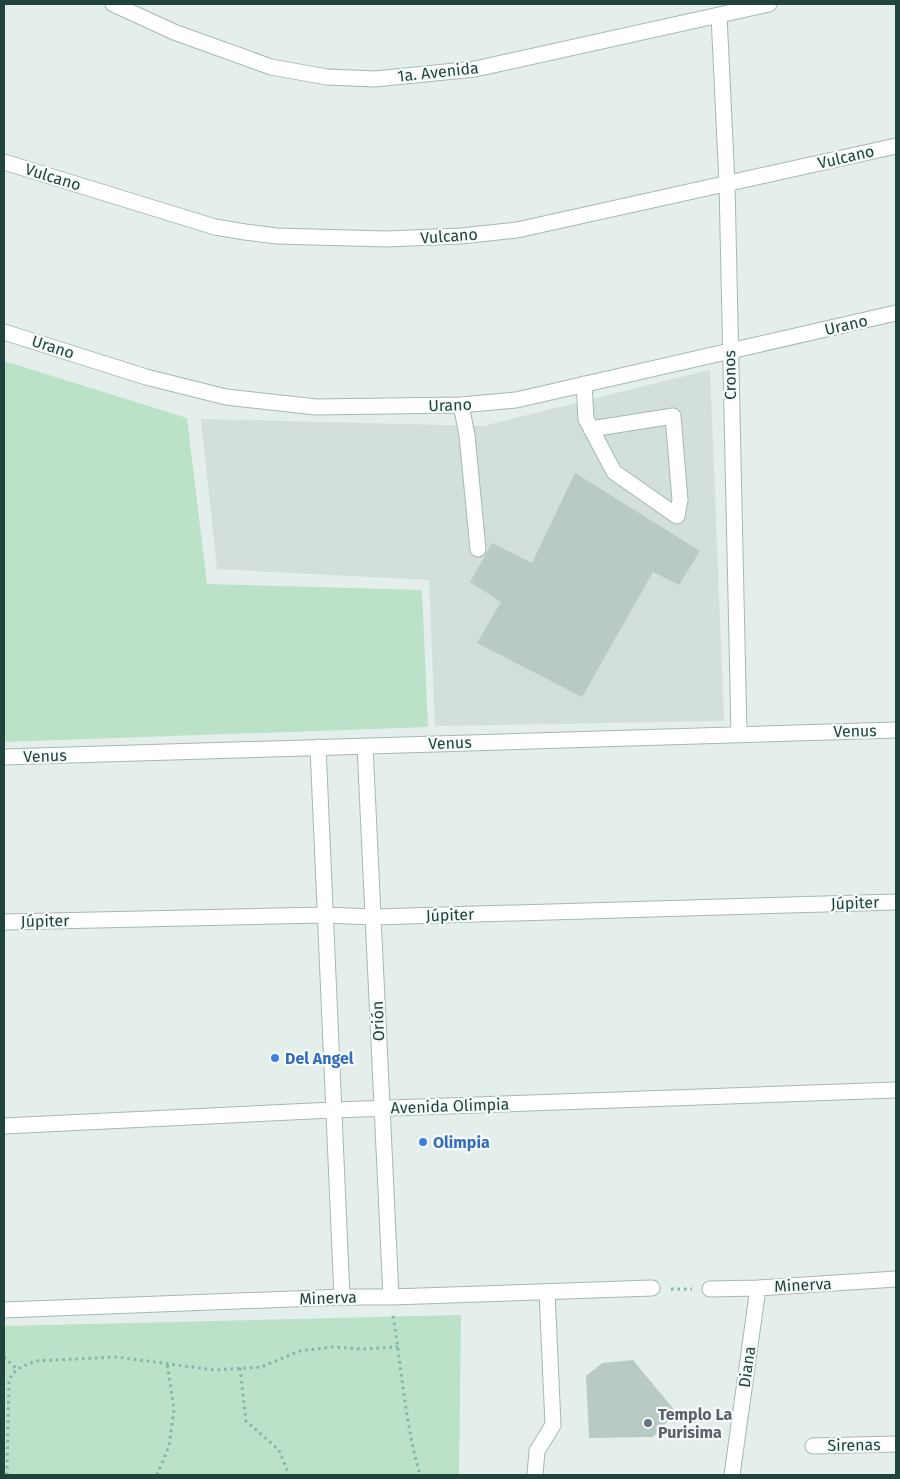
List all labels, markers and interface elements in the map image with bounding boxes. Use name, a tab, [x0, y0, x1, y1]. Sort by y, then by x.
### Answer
street label: 1a. Avenida	[396, 58, 480, 86]
street label: Vulcano	[816, 141, 876, 173]
street label: Vulcano	[23, 160, 83, 194]
street label: Vulcano	[420, 225, 478, 247]
street label: Urano	[823, 311, 869, 339]
street label: Urano	[29, 331, 77, 363]
street label: Cronos	[720, 350, 740, 400]
street label: Urano	[428, 395, 472, 415]
street label: Venus	[833, 721, 877, 741]
street label: Venus	[428, 733, 472, 753]
street label: Venus	[23, 746, 67, 766]
street label: Júpiter	[830, 893, 880, 913]
street label: Júpiter	[425, 905, 475, 925]
street label: Júpiter	[21, 911, 70, 931]
street label: Orión	[368, 1000, 388, 1042]
place label: Del Angel	[285, 1049, 354, 1068]
marker: Del Angel	[269, 1052, 281, 1064]
street label: Avenida Olimpia	[390, 1094, 510, 1118]
place label: Olimpia	[433, 1133, 490, 1152]
marker: Olimpia	[417, 1136, 429, 1148]
street label: Minerva	[774, 1274, 832, 1296]
street label: Minerva	[299, 1288, 357, 1308]
street label: Diana	[735, 1345, 759, 1389]
place label: Templo La Purisima	[658, 1405, 733, 1442]
marker: Templo La Purisima	[642, 1417, 654, 1429]
street label: Sirenas	[827, 1435, 881, 1455]

